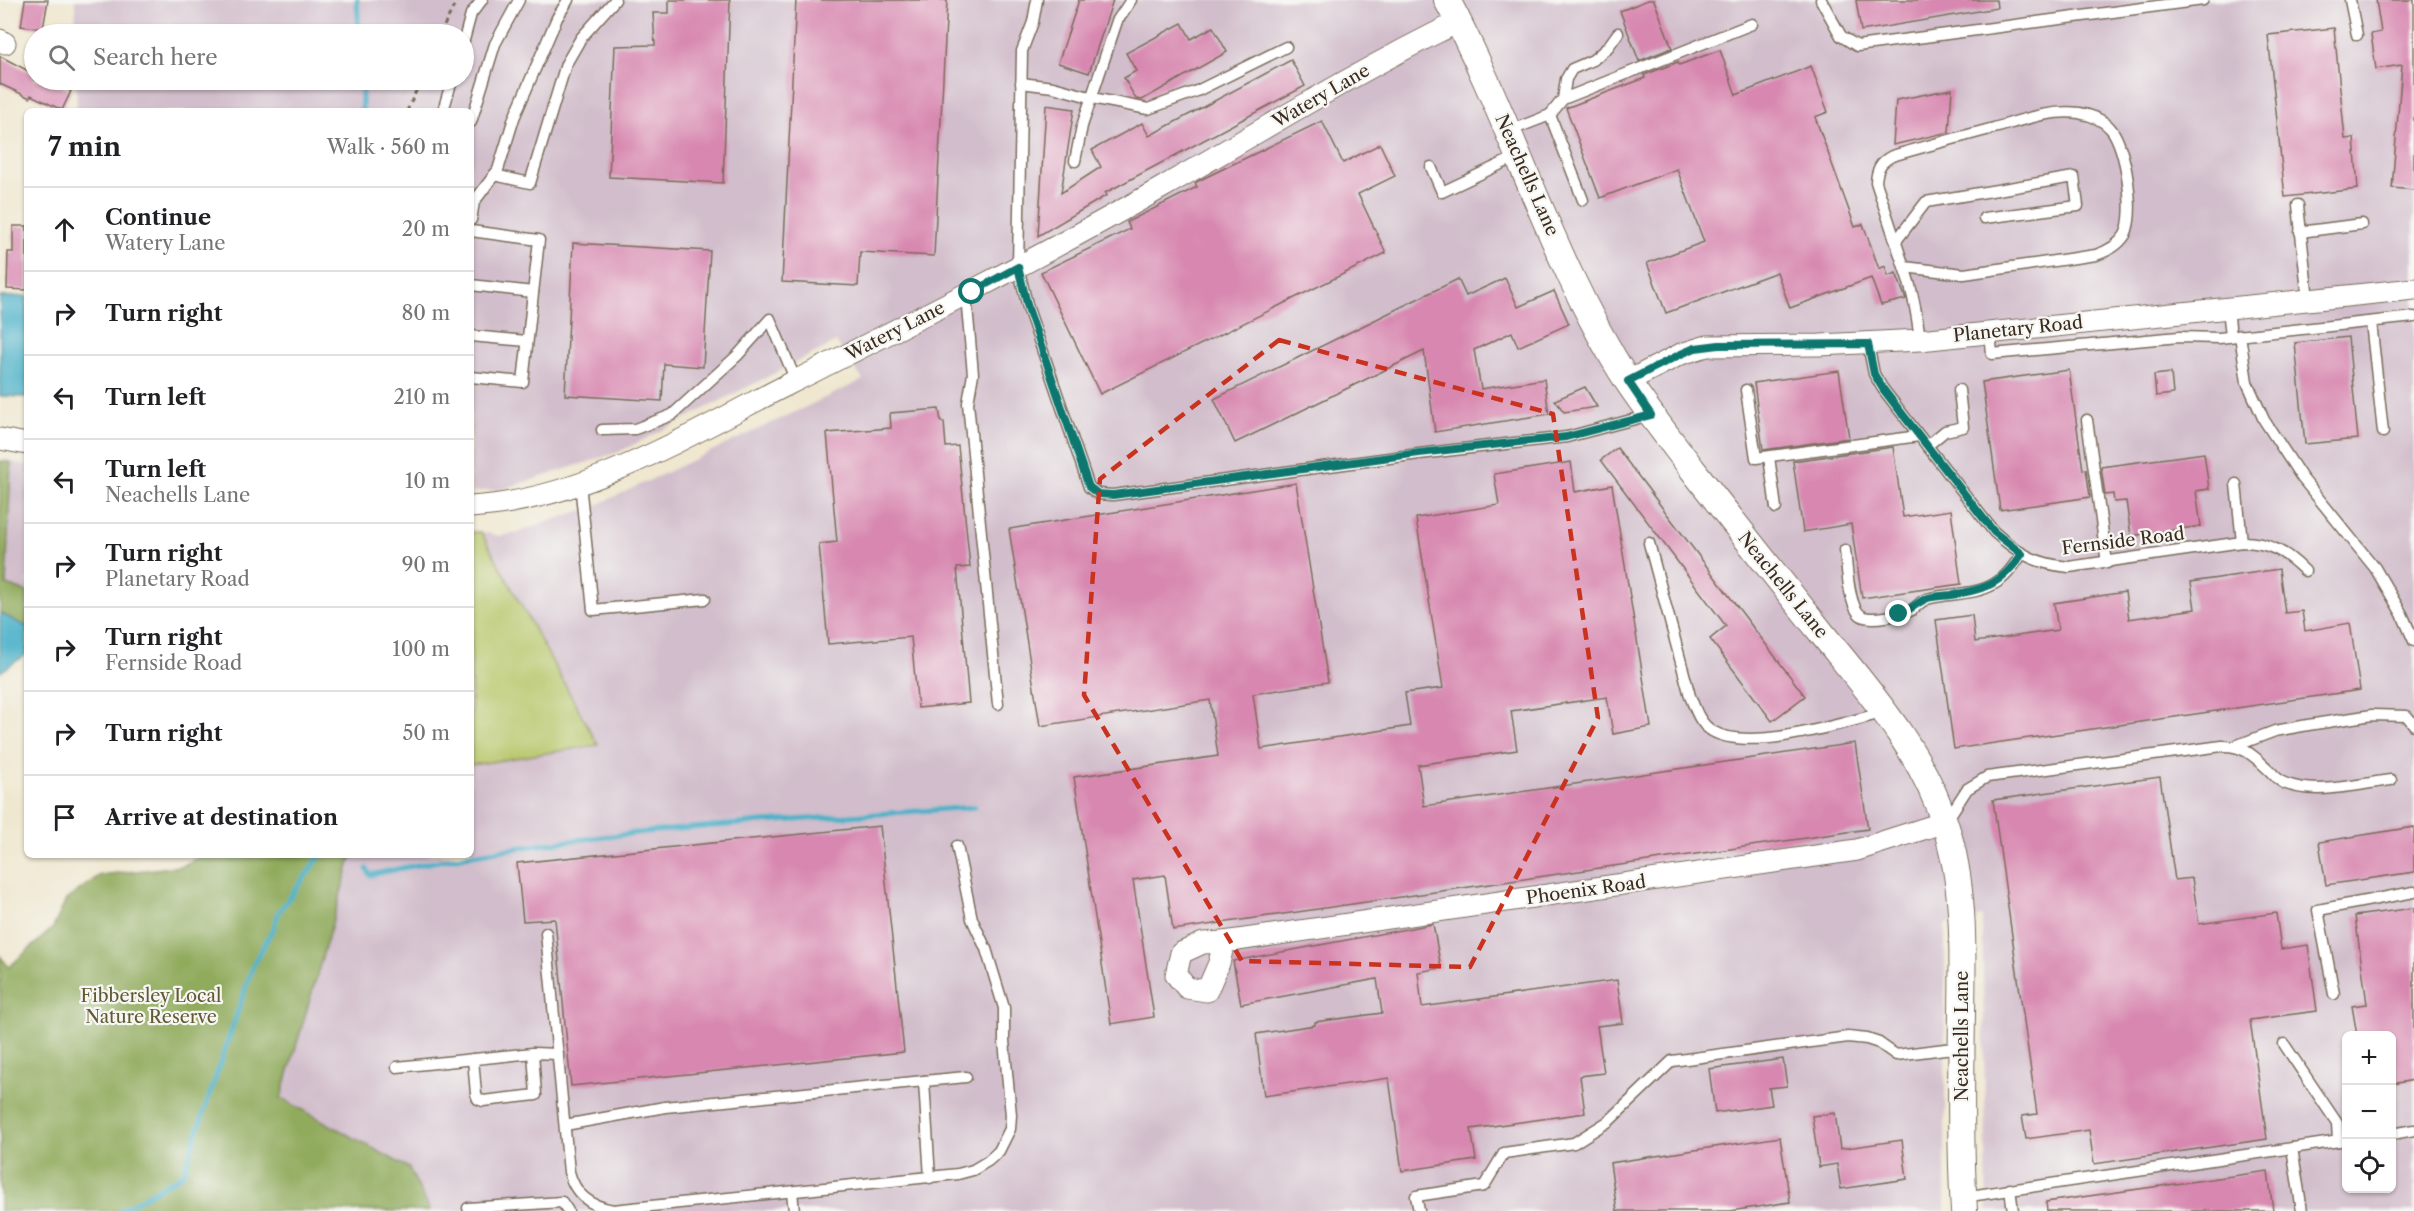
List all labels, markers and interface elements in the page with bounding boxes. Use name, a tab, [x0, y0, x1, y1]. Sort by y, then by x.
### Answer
search box	[24, 24, 474, 90]
icon: search	[45, 41, 78, 74]
text: Search here	[93, 44, 218, 71]
street label: Watery Lane	[1268, 59, 1373, 133]
street label: Neachells Lane	[1490, 111, 1564, 239]
text: 7 min	[48, 131, 121, 163]
text: Walk · 560 m	[327, 135, 450, 159]
text: Continue	[105, 204, 211, 231]
icon: ahead	[48, 213, 81, 246]
text: 20 m	[402, 217, 450, 241]
text: Watery Lane	[105, 231, 226, 255]
route start	[958, 278, 984, 304]
icon: right	[48, 297, 81, 330]
street label: Watery Lane	[841, 297, 948, 366]
text: Turn right	[105, 300, 223, 327]
text: 80 m	[402, 301, 450, 325]
street label: Planetary Road	[1952, 311, 2084, 347]
icon: left	[48, 381, 81, 414]
text: Turn left	[105, 384, 206, 411]
text: 210 m	[393, 385, 450, 409]
text: Turn left	[105, 456, 206, 483]
icon: left	[48, 465, 81, 498]
text: 10 m	[405, 469, 450, 493]
text: Neachells Lane	[105, 483, 250, 507]
street label: Fernside Road	[2060, 523, 2186, 559]
street label: Neachells Lane	[1733, 527, 1833, 643]
text: Turn right	[105, 540, 223, 567]
icon: right	[48, 549, 81, 582]
text: 90 m	[402, 553, 450, 577]
text: Planetary Road	[105, 567, 250, 591]
route end	[1885, 600, 1911, 626]
text: Turn right	[105, 624, 223, 651]
icon: right	[48, 633, 81, 666]
text: 100 m	[392, 637, 450, 661]
text: Fernside Road	[105, 651, 242, 675]
icon: right	[48, 717, 81, 750]
text: Turn right	[105, 720, 223, 747]
text: 50 m	[403, 721, 450, 745]
icon: arrive	[48, 801, 81, 834]
text: Arrive at destination	[105, 804, 338, 831]
street label: Phoenix Road	[1525, 871, 1647, 909]
street label: Neachells Lane	[1951, 971, 1973, 1101]
park label: Fibbersley Local Nature Reserve	[81, 985, 221, 1028]
map controls	[2342, 1031, 2396, 1193]
button: +	[2342, 1031, 2396, 1085]
button: −	[2342, 1085, 2396, 1139]
button: locate	[2342, 1139, 2396, 1193]

